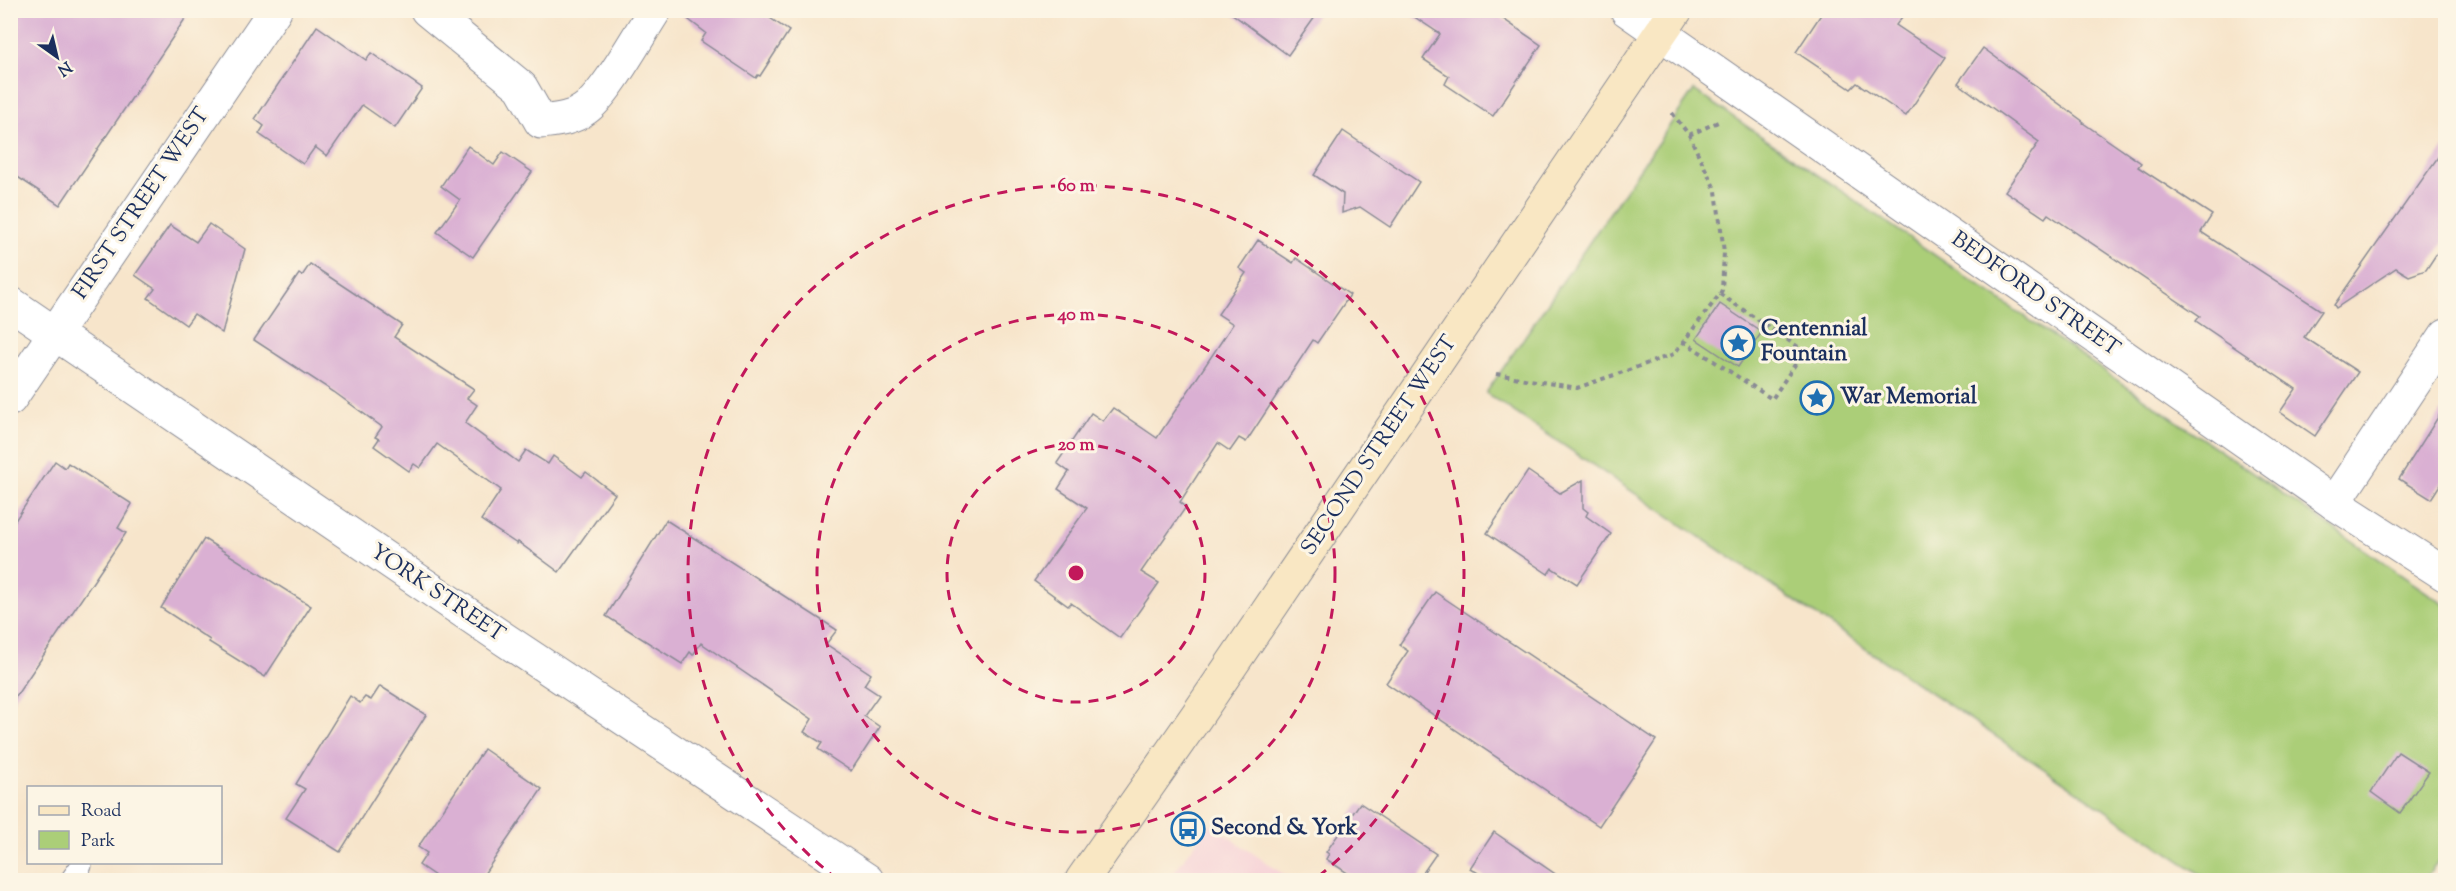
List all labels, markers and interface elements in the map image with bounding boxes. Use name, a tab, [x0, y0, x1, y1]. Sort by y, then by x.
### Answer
north arrow	[27, 27, 87, 87]
text: N	[52, 54, 76, 81]
street label: FIRST STREET WEST	[66, 101, 219, 306]
text: 60 m	[1057, 174, 1095, 200]
street label: BEDFORD STREET	[1944, 225, 2126, 366]
text: 40 m	[1056, 303, 1095, 329]
place label: Centennial Fountain	[1761, 314, 1868, 371]
place icon: Centennial Fountain	[1720, 325, 1756, 361]
street label: SECOND STREET WEST	[1294, 329, 1466, 563]
place icon: War Memorial	[1799, 380, 1835, 416]
place label: War Memorial	[1840, 382, 1978, 414]
text: 20 m	[1058, 433, 1094, 459]
street label: YORK STREET	[363, 537, 511, 651]
centre of rings	[1066, 563, 1086, 583]
legend	[27, 786, 222, 864]
text: Road	[81, 799, 121, 825]
bus stop icon: Second & York	[1170, 811, 1206, 847]
place label: Second & York	[1211, 813, 1357, 845]
text: Park	[81, 829, 116, 855]

